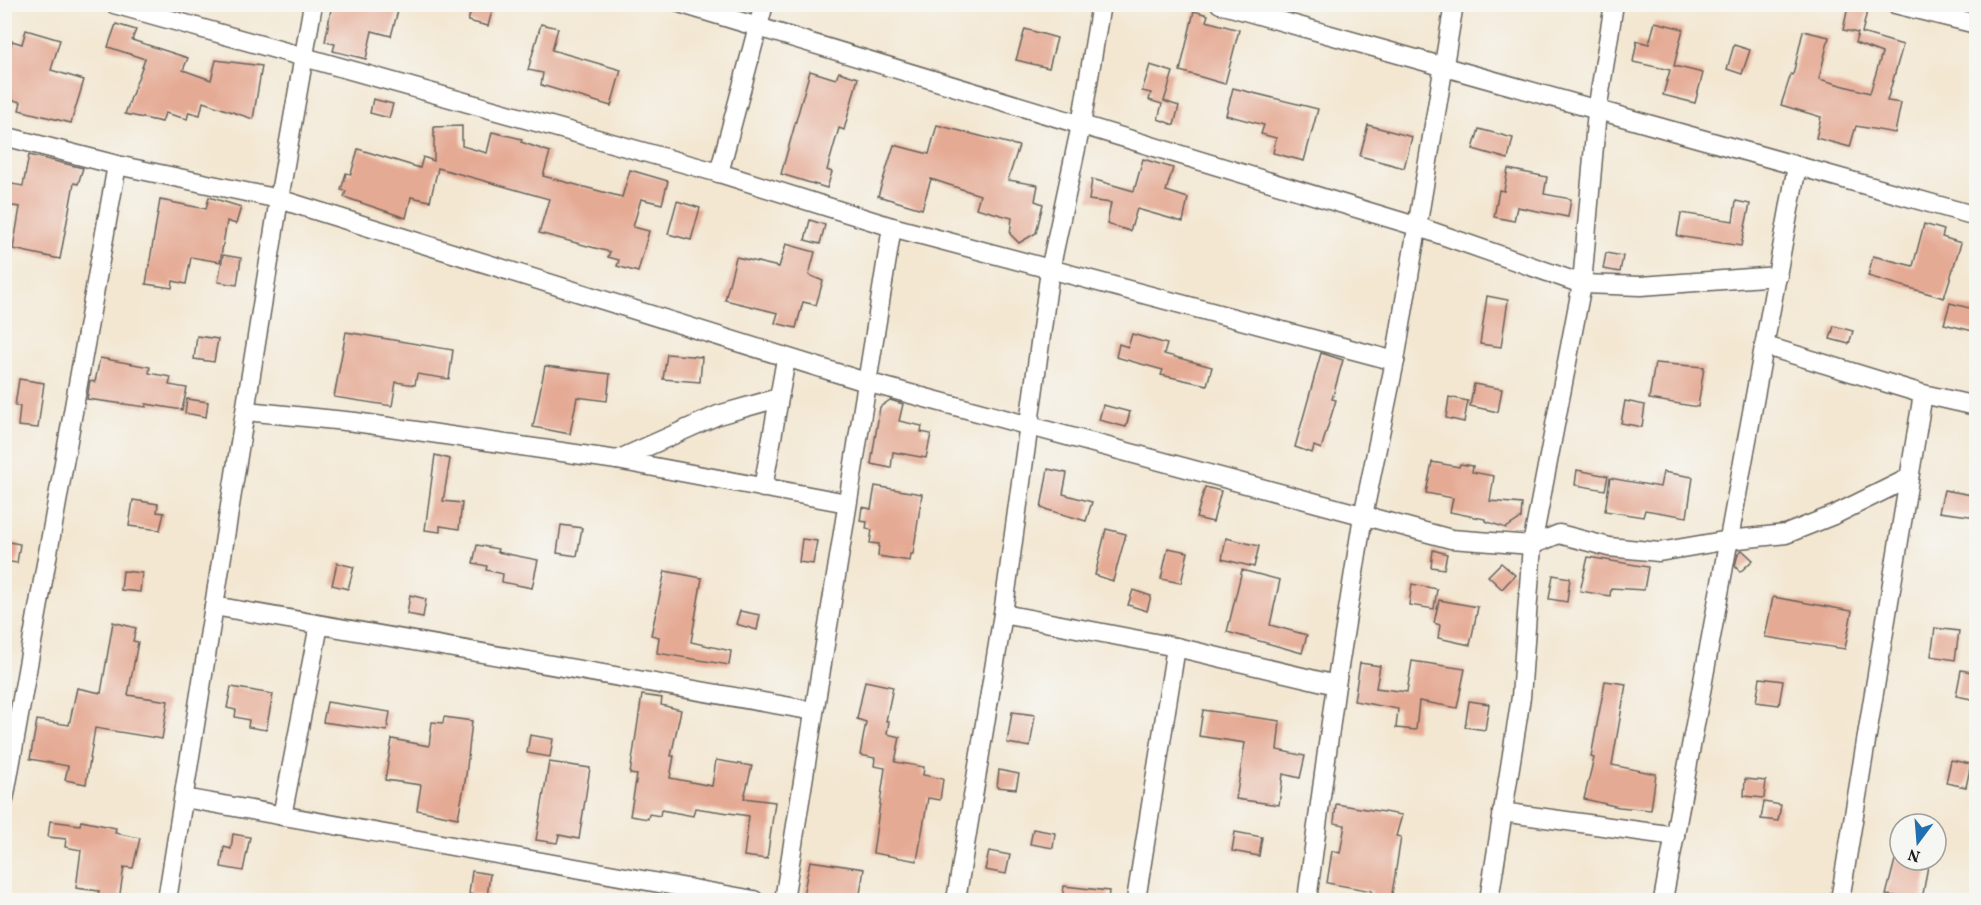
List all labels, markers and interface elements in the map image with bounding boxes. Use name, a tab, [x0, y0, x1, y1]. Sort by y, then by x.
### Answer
north arrow	[1888, 812, 1948, 872]
text: N	[1905, 842, 1923, 867]

